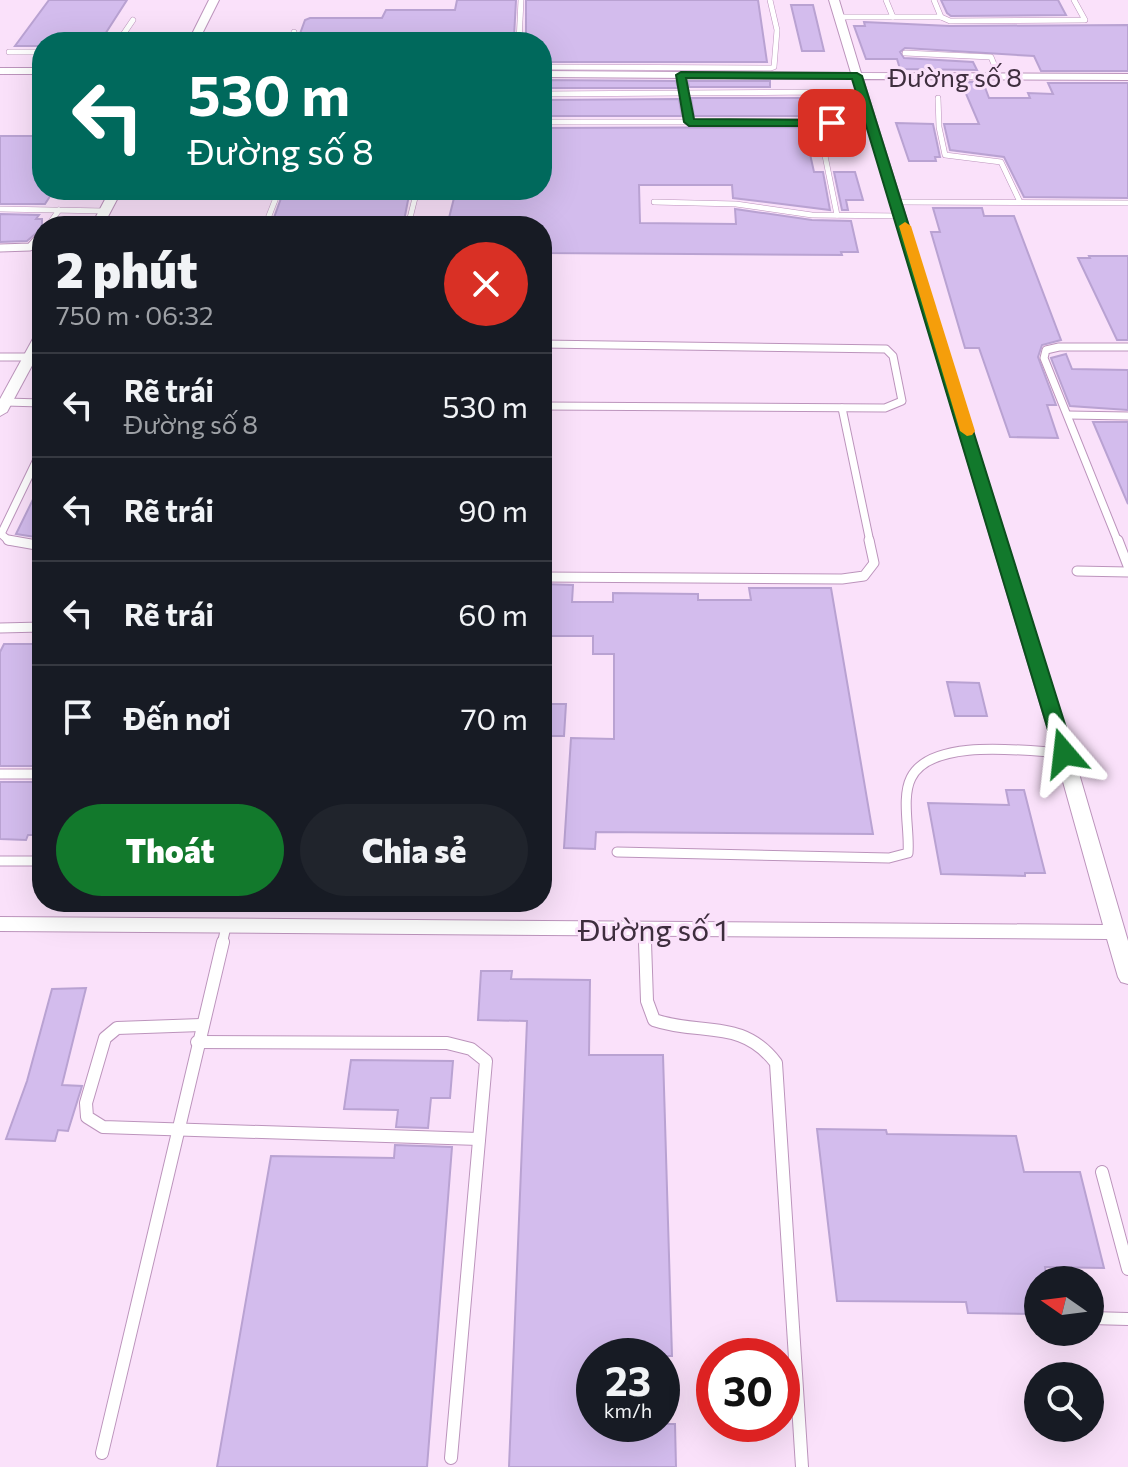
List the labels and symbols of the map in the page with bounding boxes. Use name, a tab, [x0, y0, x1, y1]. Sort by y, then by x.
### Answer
street label: Đường số 8	[887, 61, 1022, 92]
pin	[798, 89, 866, 157]
position arrow	[1022, 711, 1106, 795]
street label: Đường số 1	[577, 910, 728, 947]
north arrow	[1024, 1266, 1104, 1346]
speed limit sign: 30	[696, 1338, 800, 1442]

